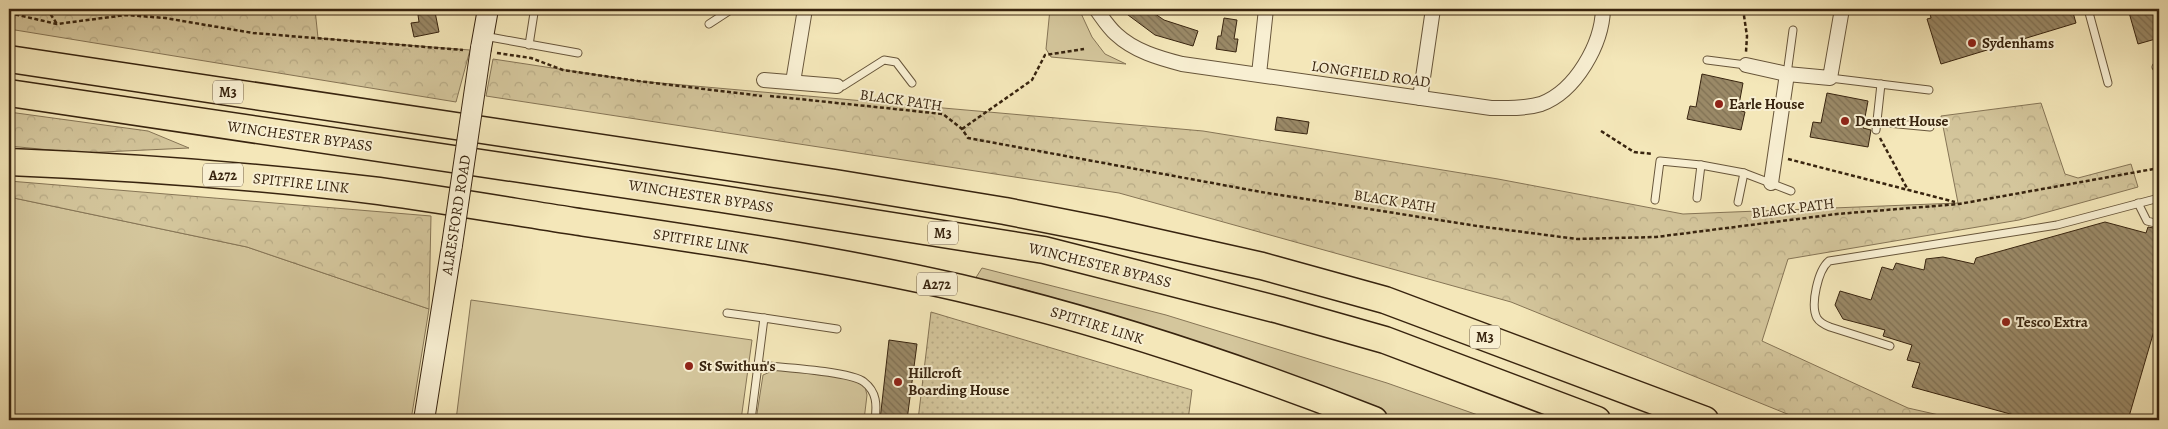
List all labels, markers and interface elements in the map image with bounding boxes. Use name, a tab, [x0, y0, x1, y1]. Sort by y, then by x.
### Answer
place label: Sydenhams	[1982, 33, 2054, 53]
marker: Sydenhams	[1966, 37, 1978, 49]
street label: LONGFIELD ROAD	[1310, 56, 1432, 92]
road number: M3	[213, 80, 243, 104]
street label: BLACK PATH	[858, 84, 944, 116]
place label: Earle House	[1729, 94, 1804, 114]
marker: Earle House	[1713, 98, 1725, 110]
place label: Dennett House	[1855, 111, 1949, 131]
marker: Dennett House	[1839, 115, 1851, 127]
street label: WINCHESTER BYPASS	[225, 116, 374, 156]
street label: ALRESFORD ROAD	[436, 154, 475, 277]
road number: A272	[203, 164, 243, 186]
street label: SPITFIRE LINK	[252, 168, 351, 198]
street label: WINCHESTER BYPASS	[626, 175, 775, 217]
street label: BLACK PATH	[1352, 185, 1438, 217]
street label: BLACK PATH	[1751, 193, 1835, 223]
road number: M3	[928, 222, 958, 244]
street label: SPITFIRE LINK	[652, 224, 751, 259]
street label: WINCHESTER BYPASS	[1026, 237, 1173, 292]
road number: A272	[917, 272, 957, 296]
street label: SPITFIRE LINK	[1048, 301, 1147, 349]
place label: Tesco Extra	[2016, 312, 2089, 332]
marker: Tesco Extra	[2000, 316, 2012, 328]
road number: M3	[1470, 326, 1500, 348]
place label: St Swithun's	[699, 356, 776, 376]
marker: St Swithun's	[683, 360, 695, 372]
place label: Hillcroft Boarding House	[908, 363, 1009, 400]
marker: Hillcroft Boarding House	[892, 376, 904, 388]

